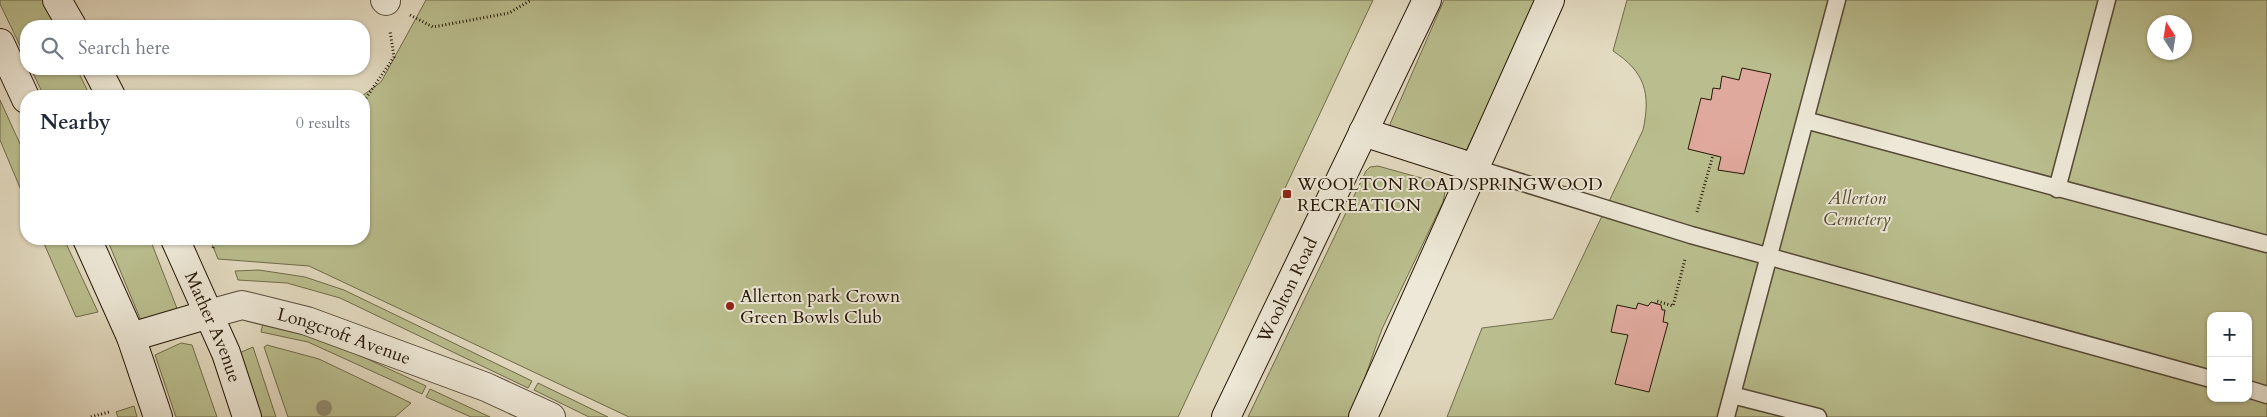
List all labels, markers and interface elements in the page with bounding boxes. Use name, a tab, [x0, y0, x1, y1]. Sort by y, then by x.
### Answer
north arrow	[2147, 15, 2192, 60]
search box	[20, 20, 370, 75]
icon: search	[38, 34, 66, 62]
text: Search here	[78, 35, 170, 61]
text: Nearby	[40, 108, 111, 137]
text: 0 results	[296, 112, 350, 134]
place label: WOOLTON ROAD/SPRINGWOOD RECREATION	[1296, 172, 1603, 218]
park label: Allerton Cemetery	[1823, 186, 1891, 232]
marker: WOOLTON ROAD/SPRINGWOOD RECREATION	[1281, 188, 1293, 200]
street label: Woolton Road	[1251, 233, 1324, 348]
street label: Mather Avenue	[178, 268, 247, 386]
place label: Allerton park Crown Green Bowls Club	[740, 284, 901, 330]
marker: Allerton park Crown Green Bowls Club	[724, 300, 736, 312]
street label: Longcroft Avenue	[275, 302, 414, 371]
map controls	[2207, 312, 2252, 402]
button: +	[2207, 312, 2252, 357]
button: −	[2207, 357, 2252, 402]

